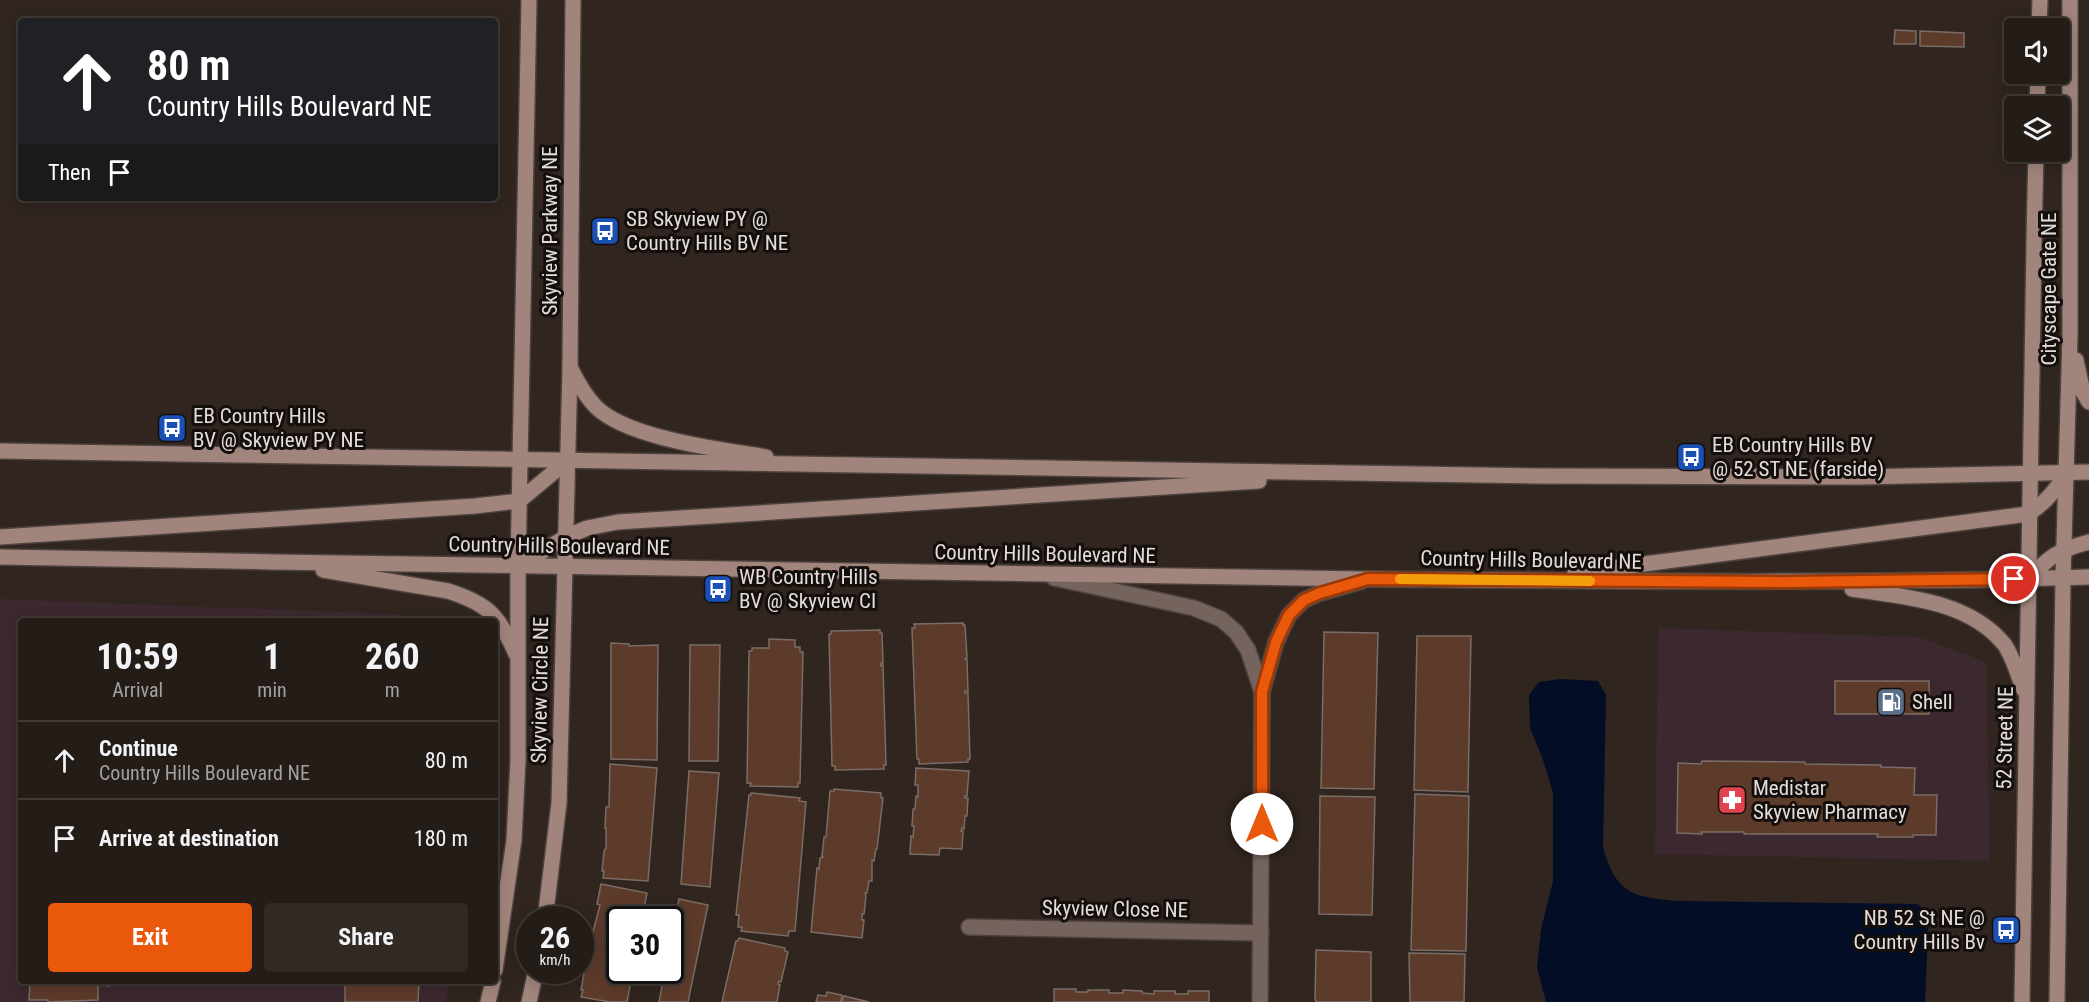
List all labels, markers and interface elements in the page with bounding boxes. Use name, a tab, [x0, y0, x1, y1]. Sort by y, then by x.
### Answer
map controls	[2004, 18, 2070, 162]
button: sound	[2004, 18, 2070, 84]
text: 80 m	[147, 41, 230, 90]
icon: ahead	[48, 42, 126, 120]
text: Country Hills Boulevard NE	[147, 91, 432, 123]
button: layers	[2004, 96, 2070, 162]
street label: Skyview Parkway NE	[538, 146, 562, 316]
icon: arrive	[103, 156, 136, 189]
text: Then	[48, 160, 91, 185]
place label: SB Skyview PY @ Country Hills BV NE	[626, 207, 788, 255]
street label: Cityscape Gate NE	[2037, 213, 2061, 365]
bus stop icon: SB Skyview PY @ Country Hills BV NE	[589, 215, 621, 247]
place label: EB Country Hills BV @ Skyview PY NE	[193, 404, 364, 452]
bus stop icon: EB Country Hills BV @ Skyview PY NE	[156, 412, 188, 444]
place label: EB Country Hills BV @ 52 ST NE (farside)	[1712, 433, 1884, 481]
bus stop icon: EB Country Hills BV @ 52 ST NE (farside)	[1675, 441, 1707, 473]
street label: Country Hills Boulevard NE	[448, 532, 670, 560]
street label: Country Hills Boulevard NE	[934, 540, 1156, 568]
street label: Country Hills Boulevard NE	[1420, 546, 1642, 574]
pin	[1988, 553, 2039, 604]
icon: arrive	[1997, 562, 2030, 595]
place label: WB Country Hills BV @ Skyview CI	[739, 565, 877, 613]
bus stop icon: WB Country Hills BV @ Skyview CI	[702, 573, 734, 605]
street label: Skyview Circle NE	[527, 616, 553, 764]
text: 10:59	[96, 636, 179, 678]
text: 1	[263, 636, 281, 678]
text: 260	[365, 636, 420, 678]
text: Arrival	[112, 678, 163, 702]
text: min	[257, 678, 287, 702]
text: m	[385, 678, 400, 702]
fuel station icon: Shell	[1875, 686, 1907, 718]
street label: 52 Street NE	[1992, 686, 2018, 790]
place label: Shell	[1912, 690, 1953, 714]
text: Continue	[99, 736, 178, 761]
icon: ahead	[48, 744, 81, 777]
text: 80 m	[425, 748, 468, 773]
text: Country Hills Boulevard NE	[99, 761, 310, 785]
place label: Medistar Skyview Pharmacy	[1753, 776, 1907, 824]
pharmacy icon: Medistar Skyview Pharmacy	[1716, 784, 1748, 816]
position arrow	[1230, 792, 1294, 856]
icon: arrive	[48, 822, 81, 855]
text: Arrive at destination	[99, 826, 279, 851]
text: 180 m	[414, 826, 468, 851]
street label: Skyview Close NE	[1042, 896, 1188, 922]
button: Exit	[48, 903, 252, 972]
button: Share	[264, 903, 468, 972]
speed limit sign: 30	[606, 906, 684, 984]
place label: NB 52 St NE @ Country Hills Bv	[1854, 906, 1985, 954]
bus stop icon: NB 52 St NE @ Country Hills Bv	[1990, 914, 2022, 946]
text: 26	[540, 920, 570, 955]
text: km/h	[540, 951, 570, 969]

